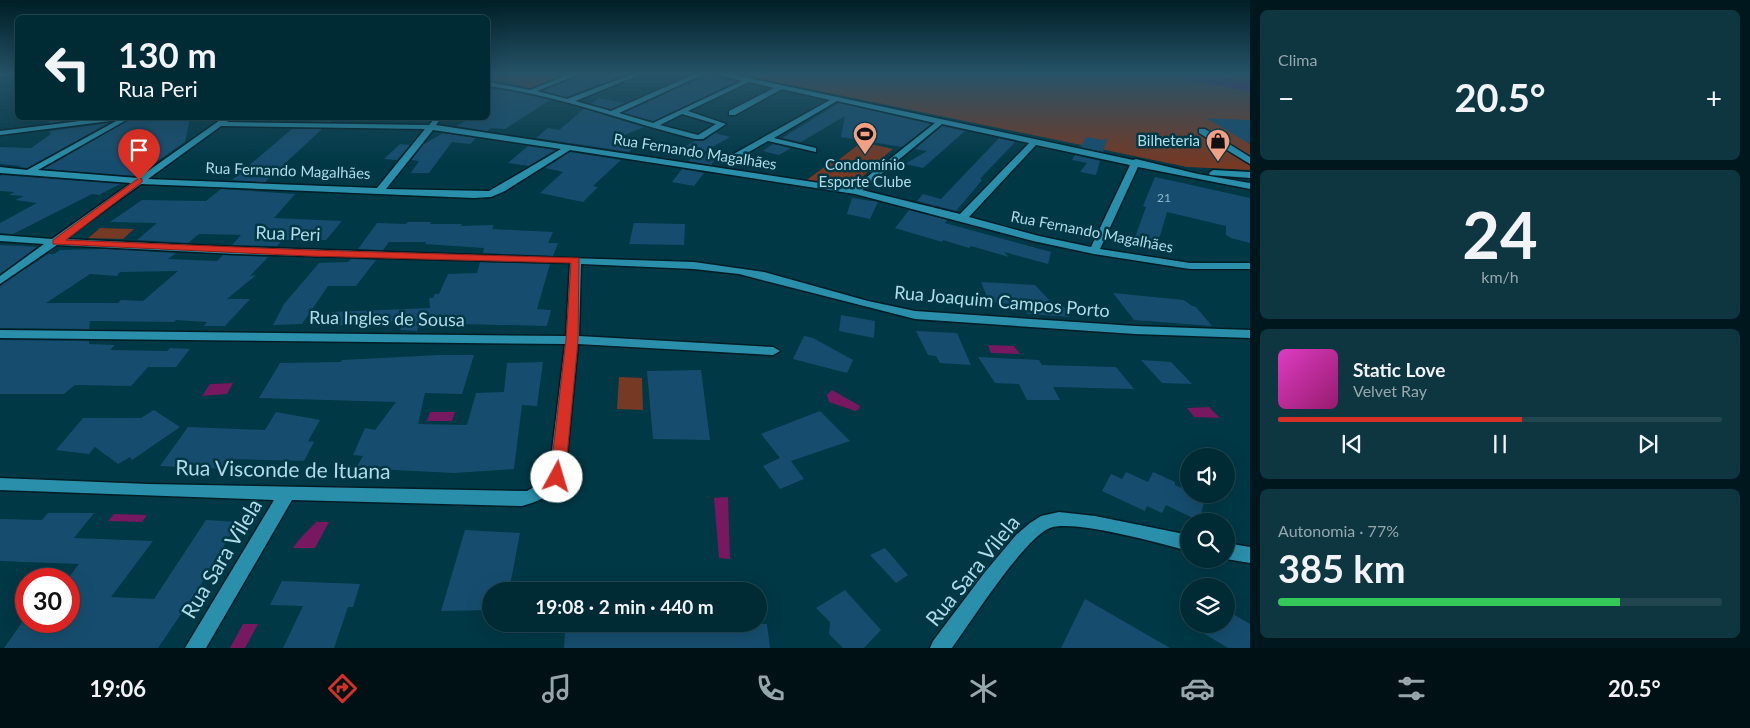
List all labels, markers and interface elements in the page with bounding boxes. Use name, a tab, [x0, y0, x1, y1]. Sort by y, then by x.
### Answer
text: 130 m	[118, 33, 217, 75]
icon: left	[35, 35, 100, 100]
text: Clima	[1278, 50, 1317, 69]
text: 20.5°	[1455, 74, 1545, 120]
text: Rua Peri	[118, 75, 198, 102]
text: −	[1278, 81, 1294, 115]
text: +	[1706, 81, 1722, 115]
sports icon: Condomínio Esporte Clube	[852, 121, 878, 155]
shop icon: Bilheteria	[1205, 128, 1231, 162]
pin	[118, 129, 160, 180]
street label: Rua Fernando Magalhães	[612, 129, 778, 173]
place label: Bilheteria	[1137, 131, 1200, 149]
icon: arrive	[125, 136, 153, 164]
place label: Condomínio Esporte Clube	[819, 155, 911, 190]
street label: Rua Fernando Magalhães	[205, 158, 371, 182]
house number: 21	[1157, 190, 1171, 205]
text: 24	[1462, 195, 1538, 273]
street label: Rua Fernando Magalhães	[1009, 206, 1175, 256]
street label: Rua Peri	[255, 221, 321, 245]
text: km/h	[1481, 267, 1519, 286]
street label: Rua Joaquim Campos Porto	[893, 281, 1111, 321]
street label: Rua Ingles de Sousa	[309, 306, 465, 330]
text: Static Love	[1353, 358, 1445, 381]
text: Velvet Ray	[1353, 381, 1427, 400]
icon: previous	[1338, 430, 1366, 458]
icon: pause	[1486, 430, 1514, 458]
icon: next	[1634, 430, 1662, 458]
map controls	[1180, 448, 1235, 633]
button: sound	[1180, 448, 1235, 503]
position arrow	[530, 450, 582, 502]
street label: Rua Visconde de Ituana	[175, 454, 391, 483]
street label: Rua Sara Vilela	[175, 494, 266, 623]
street label: Rua Sara Vilela	[920, 510, 1024, 630]
button: search	[1180, 513, 1235, 568]
text: Autonomia · 77%	[1278, 521, 1399, 540]
text: 385 km	[1278, 545, 1406, 591]
speed limit sign: 30	[15, 568, 80, 633]
button: layers	[1180, 578, 1235, 633]
text: 19:08 · 2 min · 440 m	[535, 595, 714, 618]
icon: directions	[325, 671, 360, 706]
icon: music	[539, 671, 574, 706]
icon: phone	[753, 671, 788, 706]
icon: climate	[966, 671, 1001, 706]
icon: car	[1180, 671, 1215, 706]
icon: filters	[1394, 671, 1429, 706]
text: 19:06	[89, 675, 146, 702]
text: 20.5°	[1608, 675, 1661, 702]

